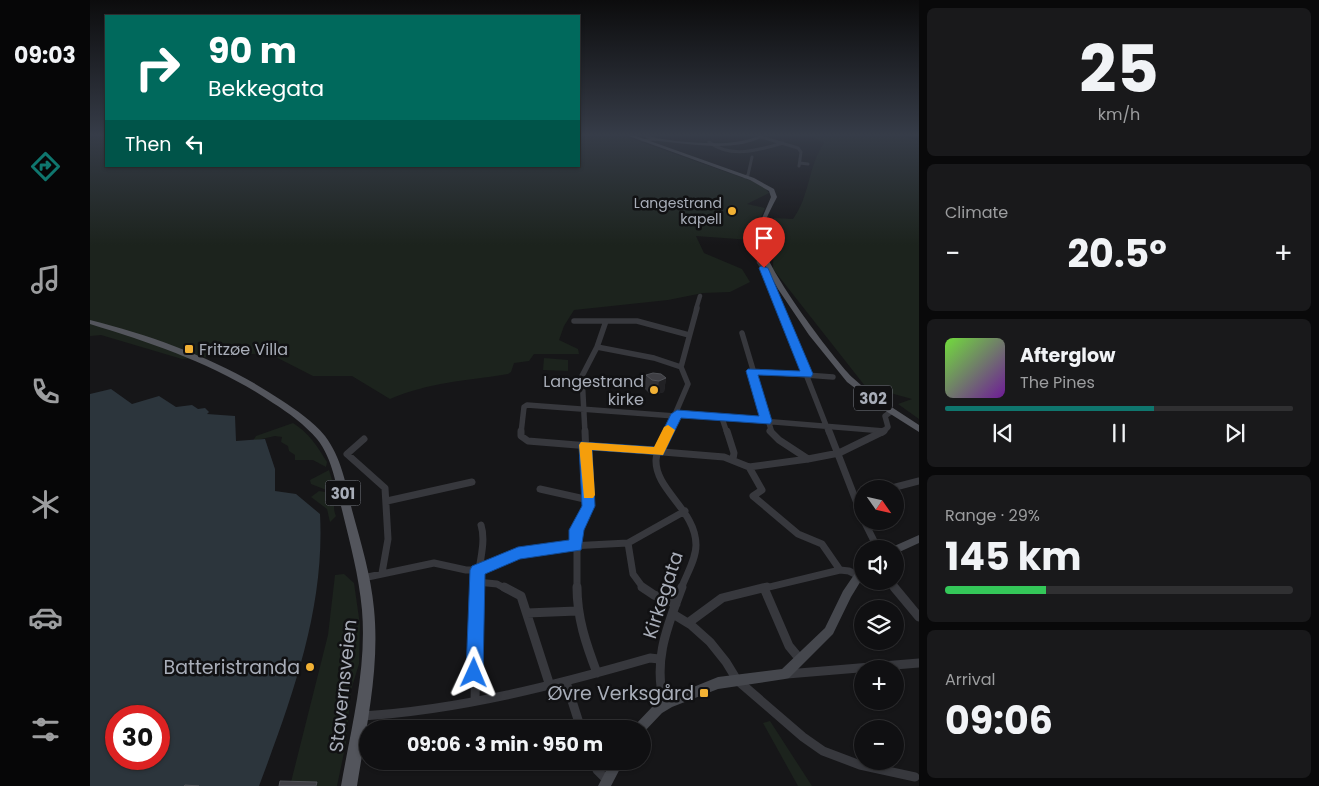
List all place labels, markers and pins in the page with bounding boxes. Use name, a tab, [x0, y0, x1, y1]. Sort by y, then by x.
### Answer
place label: Langestrand kapell	[634, 193, 722, 229]
marker: Langestrand kapell	[726, 205, 738, 217]
pin	[743, 217, 785, 268]
place label: Fritzøe Villa	[199, 338, 288, 361]
marker: Fritzøe Villa	[183, 343, 195, 355]
place label: Langestrand kirke	[543, 370, 644, 411]
marker: Langestrand kirke	[648, 384, 660, 396]
place label: Batteristranda	[164, 654, 300, 681]
marker: Batteristranda	[304, 661, 316, 673]
place label: Øvre Verksgård	[547, 680, 694, 707]
marker: Øvre Verksgård	[698, 687, 710, 699]

